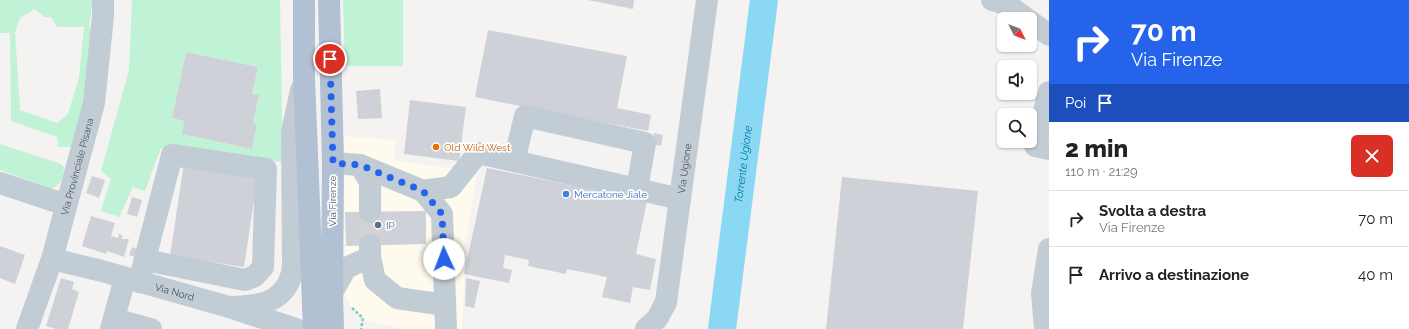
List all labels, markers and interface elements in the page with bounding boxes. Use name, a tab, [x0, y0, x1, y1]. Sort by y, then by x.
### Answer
north arrow	[997, 12, 1037, 52]
map controls	[997, 12, 1037, 148]
text: 70 m	[1131, 15, 1197, 48]
icon: right	[1065, 16, 1117, 68]
pin	[313, 42, 347, 76]
icon: arrive	[319, 48, 341, 70]
text: Via Firenze	[1131, 49, 1222, 70]
button: sound	[997, 60, 1037, 100]
icon: arrive	[1094, 92, 1116, 114]
text: Poi	[1065, 94, 1086, 112]
button: search	[997, 108, 1037, 148]
street label: Via Provinciale Pisana	[59, 117, 95, 216]
water label: Torrente Ugione	[732, 125, 754, 204]
text: 2 min	[1065, 134, 1128, 163]
button: close	[1351, 135, 1393, 177]
marker: Old Wild West	[431, 142, 441, 152]
place label: Old Wild West	[444, 142, 511, 153]
street label: Via Ugione	[675, 142, 693, 194]
text: 110 m · 21:29	[1065, 164, 1138, 179]
street label: Via Firenze	[327, 175, 338, 226]
marker: Mercatone Jiale	[561, 189, 571, 199]
place label: Mercatone Jiale	[574, 189, 647, 200]
text: Svolta a destra	[1099, 202, 1206, 220]
icon: right	[1065, 208, 1087, 230]
text: 70 m	[1358, 210, 1393, 228]
marker: IP	[373, 220, 383, 230]
place label: IP	[386, 220, 395, 231]
text: Via Firenze	[1099, 220, 1165, 235]
position arrow	[423, 238, 465, 280]
icon: arrive	[1065, 264, 1087, 286]
text: Arrivo a destinazione	[1099, 266, 1249, 284]
text: 40 m	[1358, 266, 1393, 284]
street label: Via Nord	[154, 281, 196, 302]

